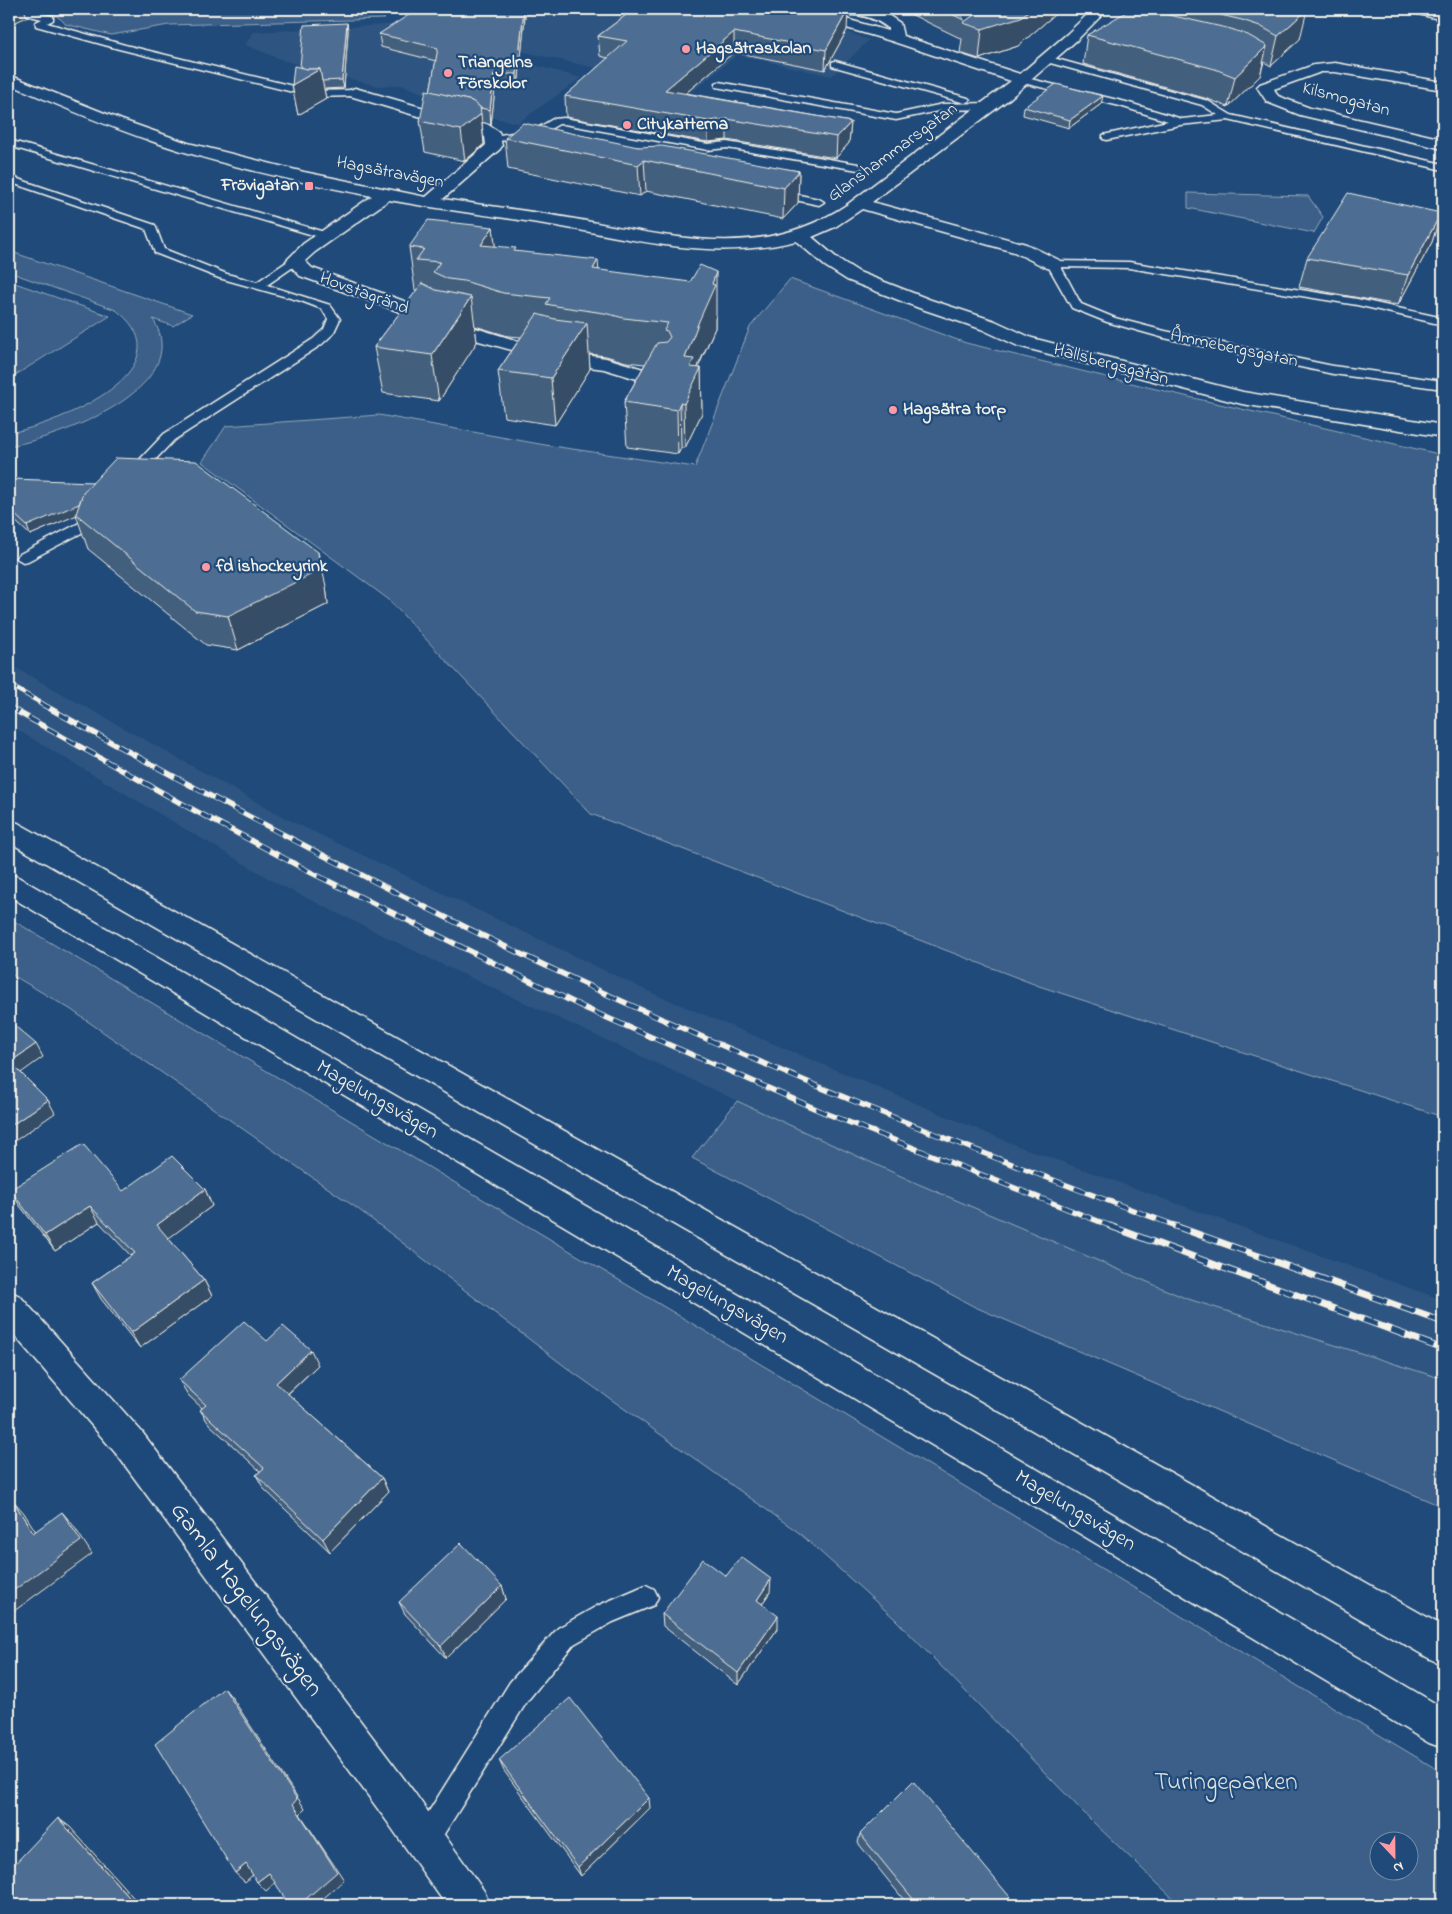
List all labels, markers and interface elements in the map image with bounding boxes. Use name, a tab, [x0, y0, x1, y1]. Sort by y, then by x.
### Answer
place label: Hagsätraskolan	[696, 36, 812, 63]
marker: Hagsätraskolan	[680, 43, 692, 55]
place label: Triangelns Förskolor	[457, 50, 533, 97]
marker: Triangelns Förskolor	[442, 67, 454, 79]
street label: Kilsmogatan	[1299, 76, 1393, 125]
street label: Glanshammarsgatan	[823, 97, 964, 210]
place label: Citykatterna	[637, 112, 728, 139]
marker: Citykatterna	[621, 119, 633, 131]
street label: Hagsätravägen	[334, 150, 446, 197]
place label: Frövigatan	[220, 173, 299, 200]
marker: Frövigatan	[303, 180, 315, 192]
street label: Hovstagränd	[315, 266, 412, 323]
street label: Åmmebergsgatan	[1168, 323, 1300, 376]
street label: Hallsbergsgatan	[1050, 337, 1172, 394]
place label: Hagsätra torp	[903, 397, 1006, 424]
marker: Hagsätra torp	[887, 404, 899, 416]
place label: fd ishockeyrink	[215, 554, 329, 581]
marker: fd ishockeyrink	[200, 561, 212, 573]
street label: Magelungsvägen	[309, 1053, 444, 1149]
street label: Magelungsvägen	[659, 1258, 794, 1354]
street label: Magelungsvägen	[1008, 1463, 1141, 1561]
street label: Gamla Magelungsvägen	[160, 1495, 331, 1705]
park label: Turingeparken	[1154, 1765, 1298, 1802]
north arrow	[1370, 1832, 1420, 1882]
text: N	[1390, 1855, 1407, 1878]

